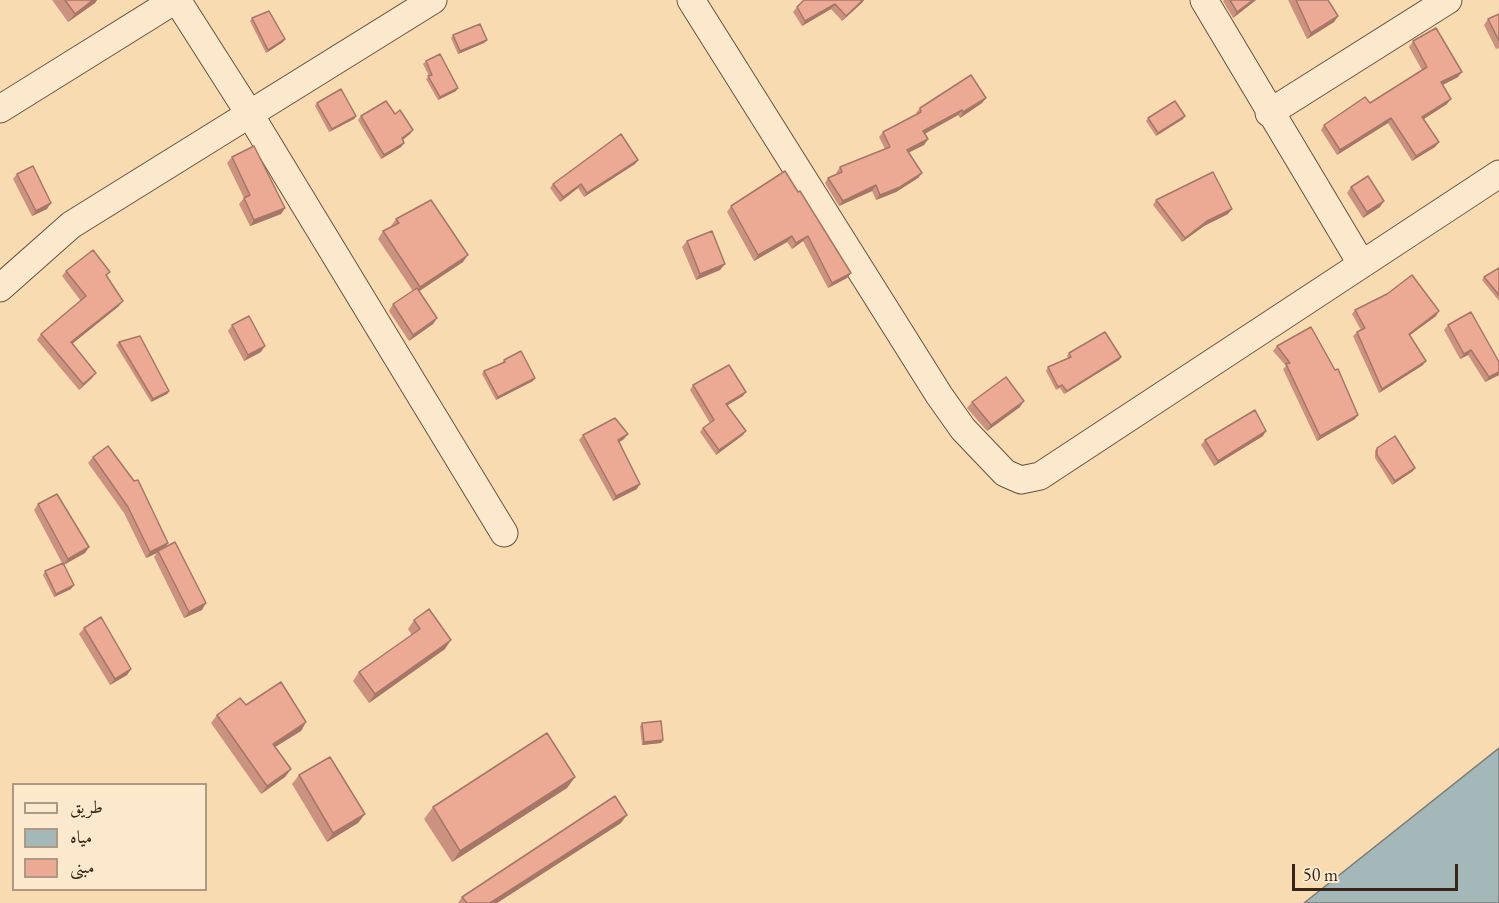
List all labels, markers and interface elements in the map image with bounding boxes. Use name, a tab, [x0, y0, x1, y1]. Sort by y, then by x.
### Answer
legend	[12, 783, 207, 891]
text: طريق	[70, 795, 103, 818]
text: مياه	[70, 825, 92, 848]
scale bar	[1295, 852, 1462, 890]
text: مبنى	[70, 855, 95, 878]
text: 50 m	[1303, 863, 1338, 886]

